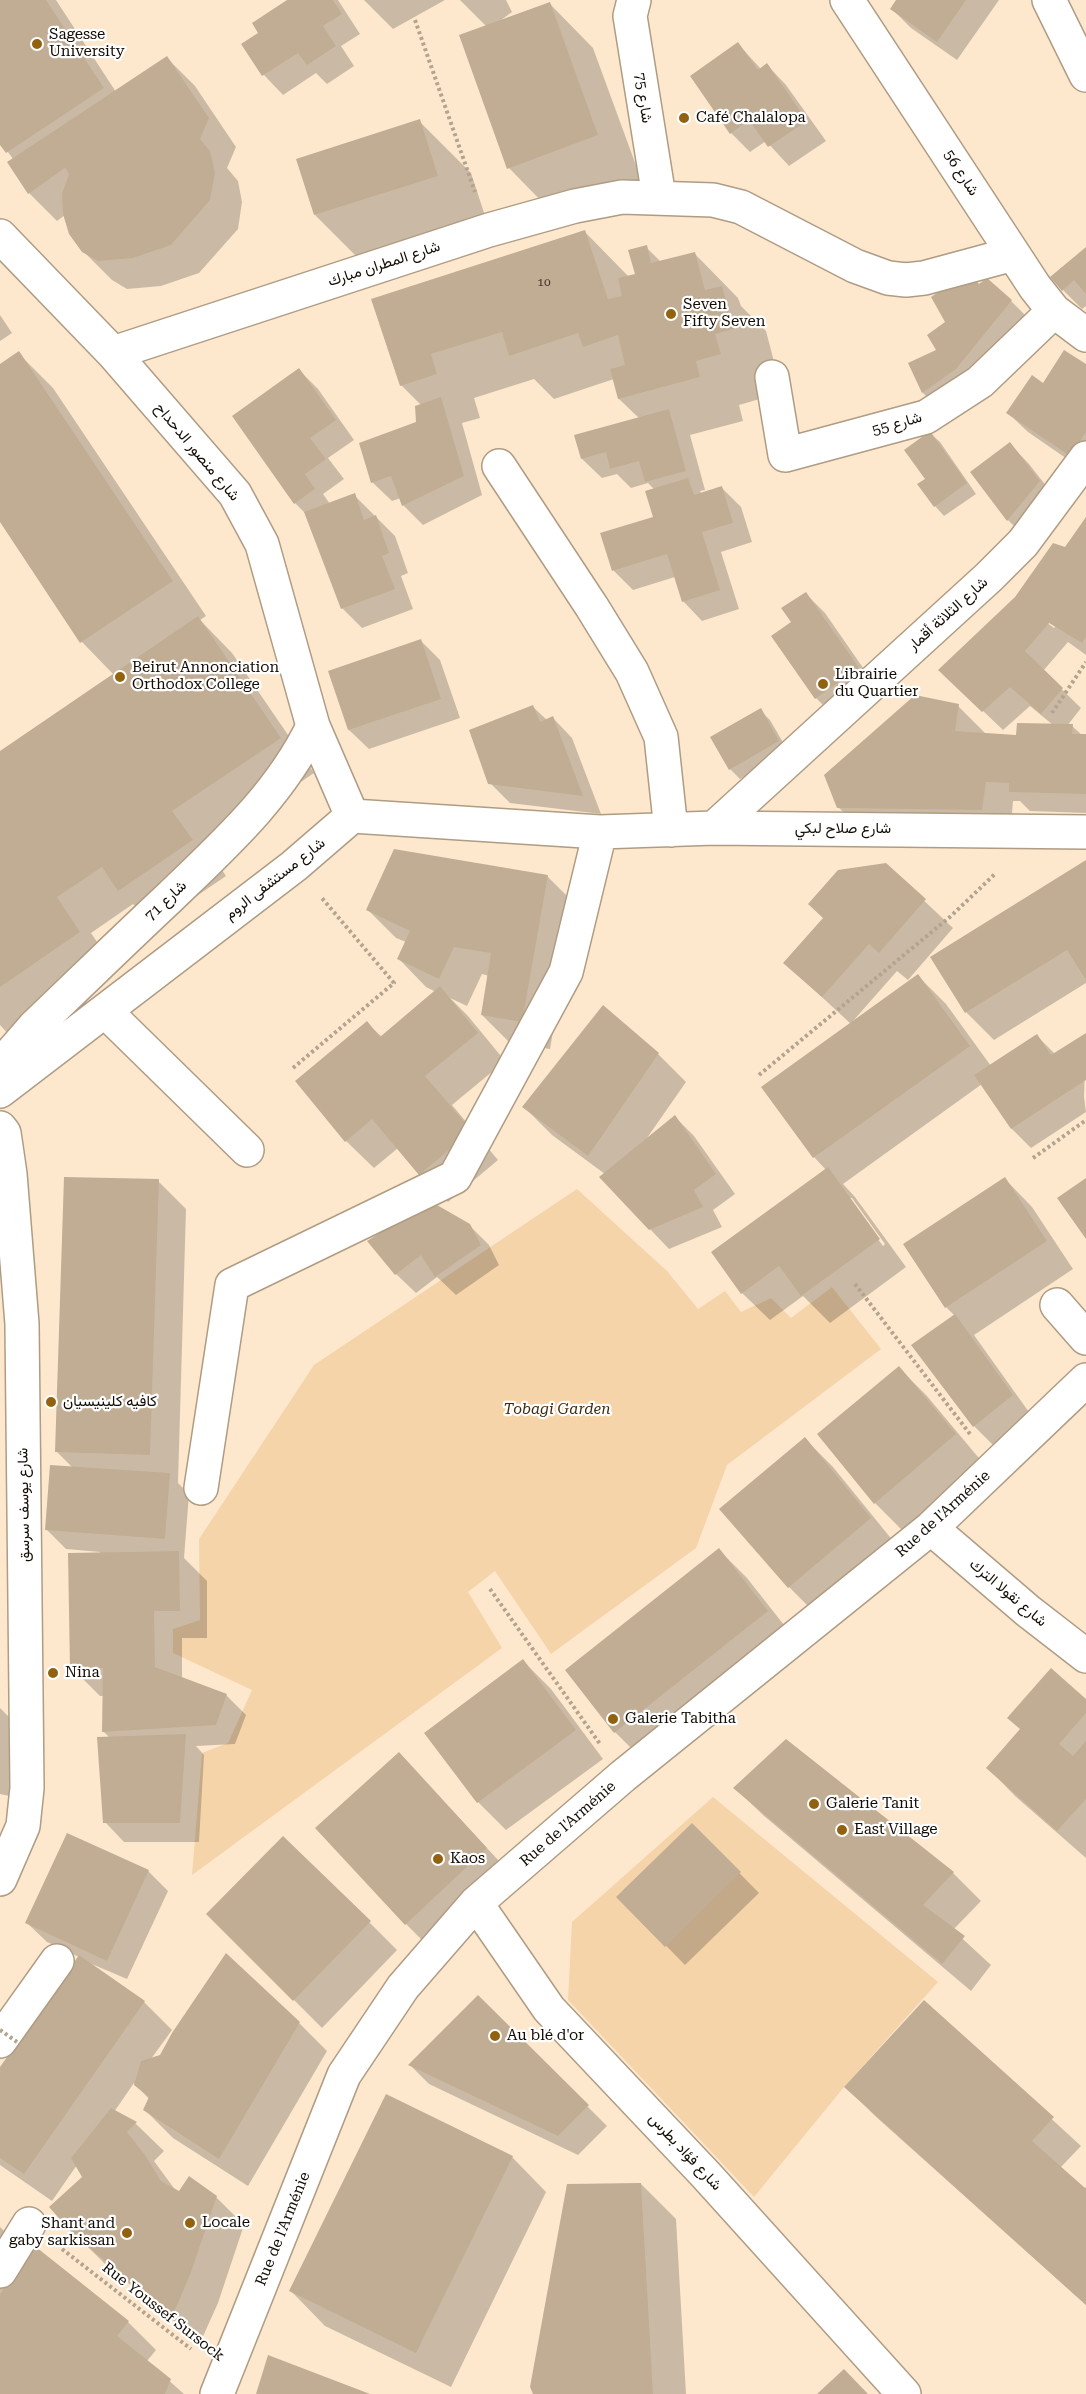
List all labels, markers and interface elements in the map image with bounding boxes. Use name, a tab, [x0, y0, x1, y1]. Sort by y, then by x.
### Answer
place label: Sagesse University	[49, 26, 124, 61]
marker: Sagesse University	[30, 37, 44, 51]
street label: شارع 75	[630, 72, 656, 124]
place label: Café Chalalopa	[696, 109, 806, 127]
marker: Café Chalalopa	[677, 111, 691, 125]
street label: شارع 56	[940, 147, 982, 199]
street label: شارع المطران مبارك	[326, 237, 442, 291]
house number: 10	[537, 275, 551, 289]
place label: Seven Fifty Seven	[683, 296, 765, 331]
marker: Seven Fifty Seven	[664, 307, 678, 321]
street label: شارع منصور الدحداح	[151, 399, 243, 505]
street label: شارع 55	[870, 408, 924, 440]
street label: شارع الثلاثة أقمار	[904, 573, 992, 655]
place label: Beirut Annonciation Orthodox College	[132, 659, 279, 694]
place label: Librairie du Quartier	[835, 666, 918, 701]
marker: Beirut Annonciation Orthodox College	[113, 670, 127, 684]
marker: Librairie du Quartier	[816, 677, 830, 691]
street label: شارع صلاح لبكي	[795, 820, 891, 838]
street label: شارع مستشفى الروم	[221, 834, 329, 924]
street label: شارع 71	[141, 877, 191, 925]
place label: كافيه كلينيسيان	[63, 1393, 157, 1411]
marker: كافيه كلينيسيان	[44, 1395, 58, 1409]
park label: Tobagi Garden	[504, 1401, 610, 1419]
street label: شارع يوسف سرسق	[14, 1448, 34, 1562]
street label: Rue de l'Arménie	[892, 1467, 994, 1561]
street label: شارع نقولا الترك	[966, 1555, 1050, 1631]
place label: Nina	[65, 1664, 100, 1682]
marker: Nina	[46, 1666, 60, 1680]
place label: Galerie Tabitha	[625, 1710, 736, 1728]
marker: Galerie Tabitha	[606, 1712, 620, 1726]
street label: Rue de l'Arménie	[516, 1777, 620, 1871]
place label: Galerie Tanit	[826, 1795, 919, 1813]
marker: Galerie Tanit	[807, 1797, 821, 1811]
place label: East Village	[854, 1821, 937, 1839]
marker: East Village	[835, 1823, 849, 1837]
place label: Kaos	[450, 1850, 485, 1868]
marker: Kaos	[431, 1852, 445, 1866]
place label: Au blé d'or	[507, 2027, 584, 2045]
marker: Au blé d'or	[488, 2029, 502, 2043]
street label: شارع فؤاد بطرس	[645, 2110, 725, 2194]
street label: Rue de l'Arménie	[252, 2169, 314, 2289]
place label: Locale	[202, 2214, 250, 2232]
place label: Shant and gaby sarkissan	[9, 2215, 115, 2250]
marker: Locale	[183, 2216, 197, 2230]
marker: Shant and gaby sarkissan	[120, 2226, 134, 2240]
street label: Rue Youssef Sursock	[98, 2259, 228, 2365]

